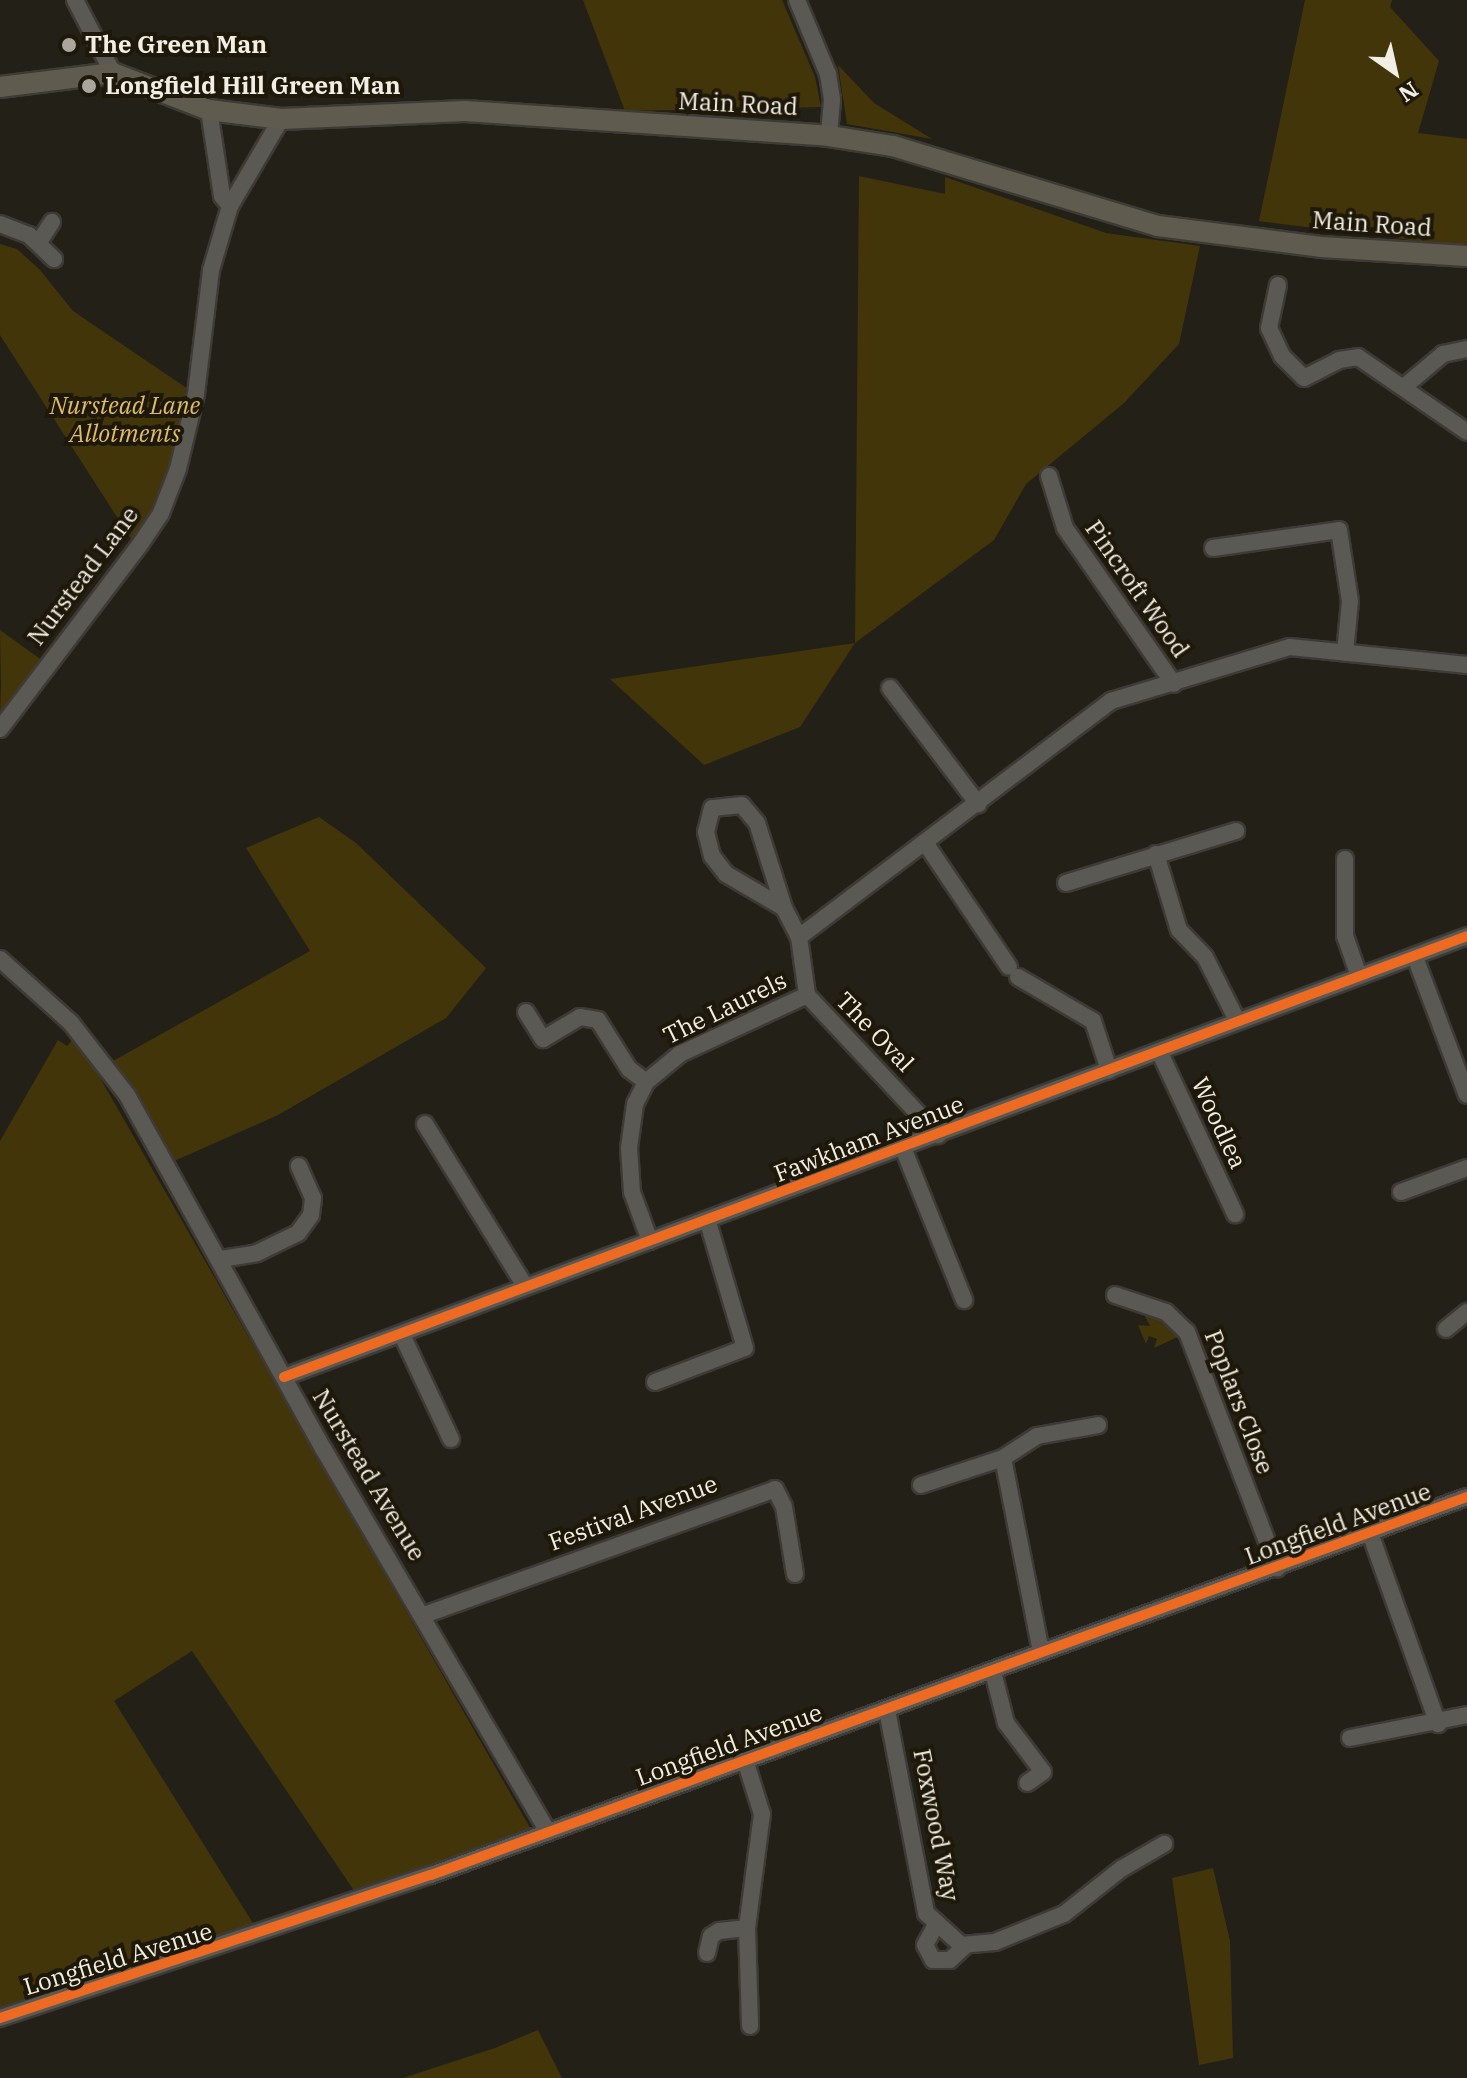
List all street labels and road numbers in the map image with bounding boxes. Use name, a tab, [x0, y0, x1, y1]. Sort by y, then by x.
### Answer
street label: Main Road	[677, 86, 799, 122]
street label: Main Road	[1311, 205, 1433, 243]
street label: Nurstead Lane	[22, 501, 144, 651]
street label: Pincroft Wood	[1079, 515, 1195, 663]
street label: The Laurels	[659, 966, 791, 1050]
street label: The Oval	[830, 986, 920, 1078]
street label: Woodlea	[1185, 1073, 1253, 1173]
street label: Fawkham Avenue	[770, 1090, 968, 1188]
street label: Poplars Close	[1198, 1326, 1280, 1478]
street label: Nurstead Avenue	[306, 1384, 432, 1566]
street label: Festival Avenue	[545, 1469, 721, 1557]
street label: Longfield Avenue	[1241, 1477, 1435, 1571]
street label: Longfield Avenue	[632, 1698, 826, 1792]
street label: Foxwood Way	[907, 1747, 965, 1903]
street label: Longfield Avenue	[20, 1917, 216, 2001]

